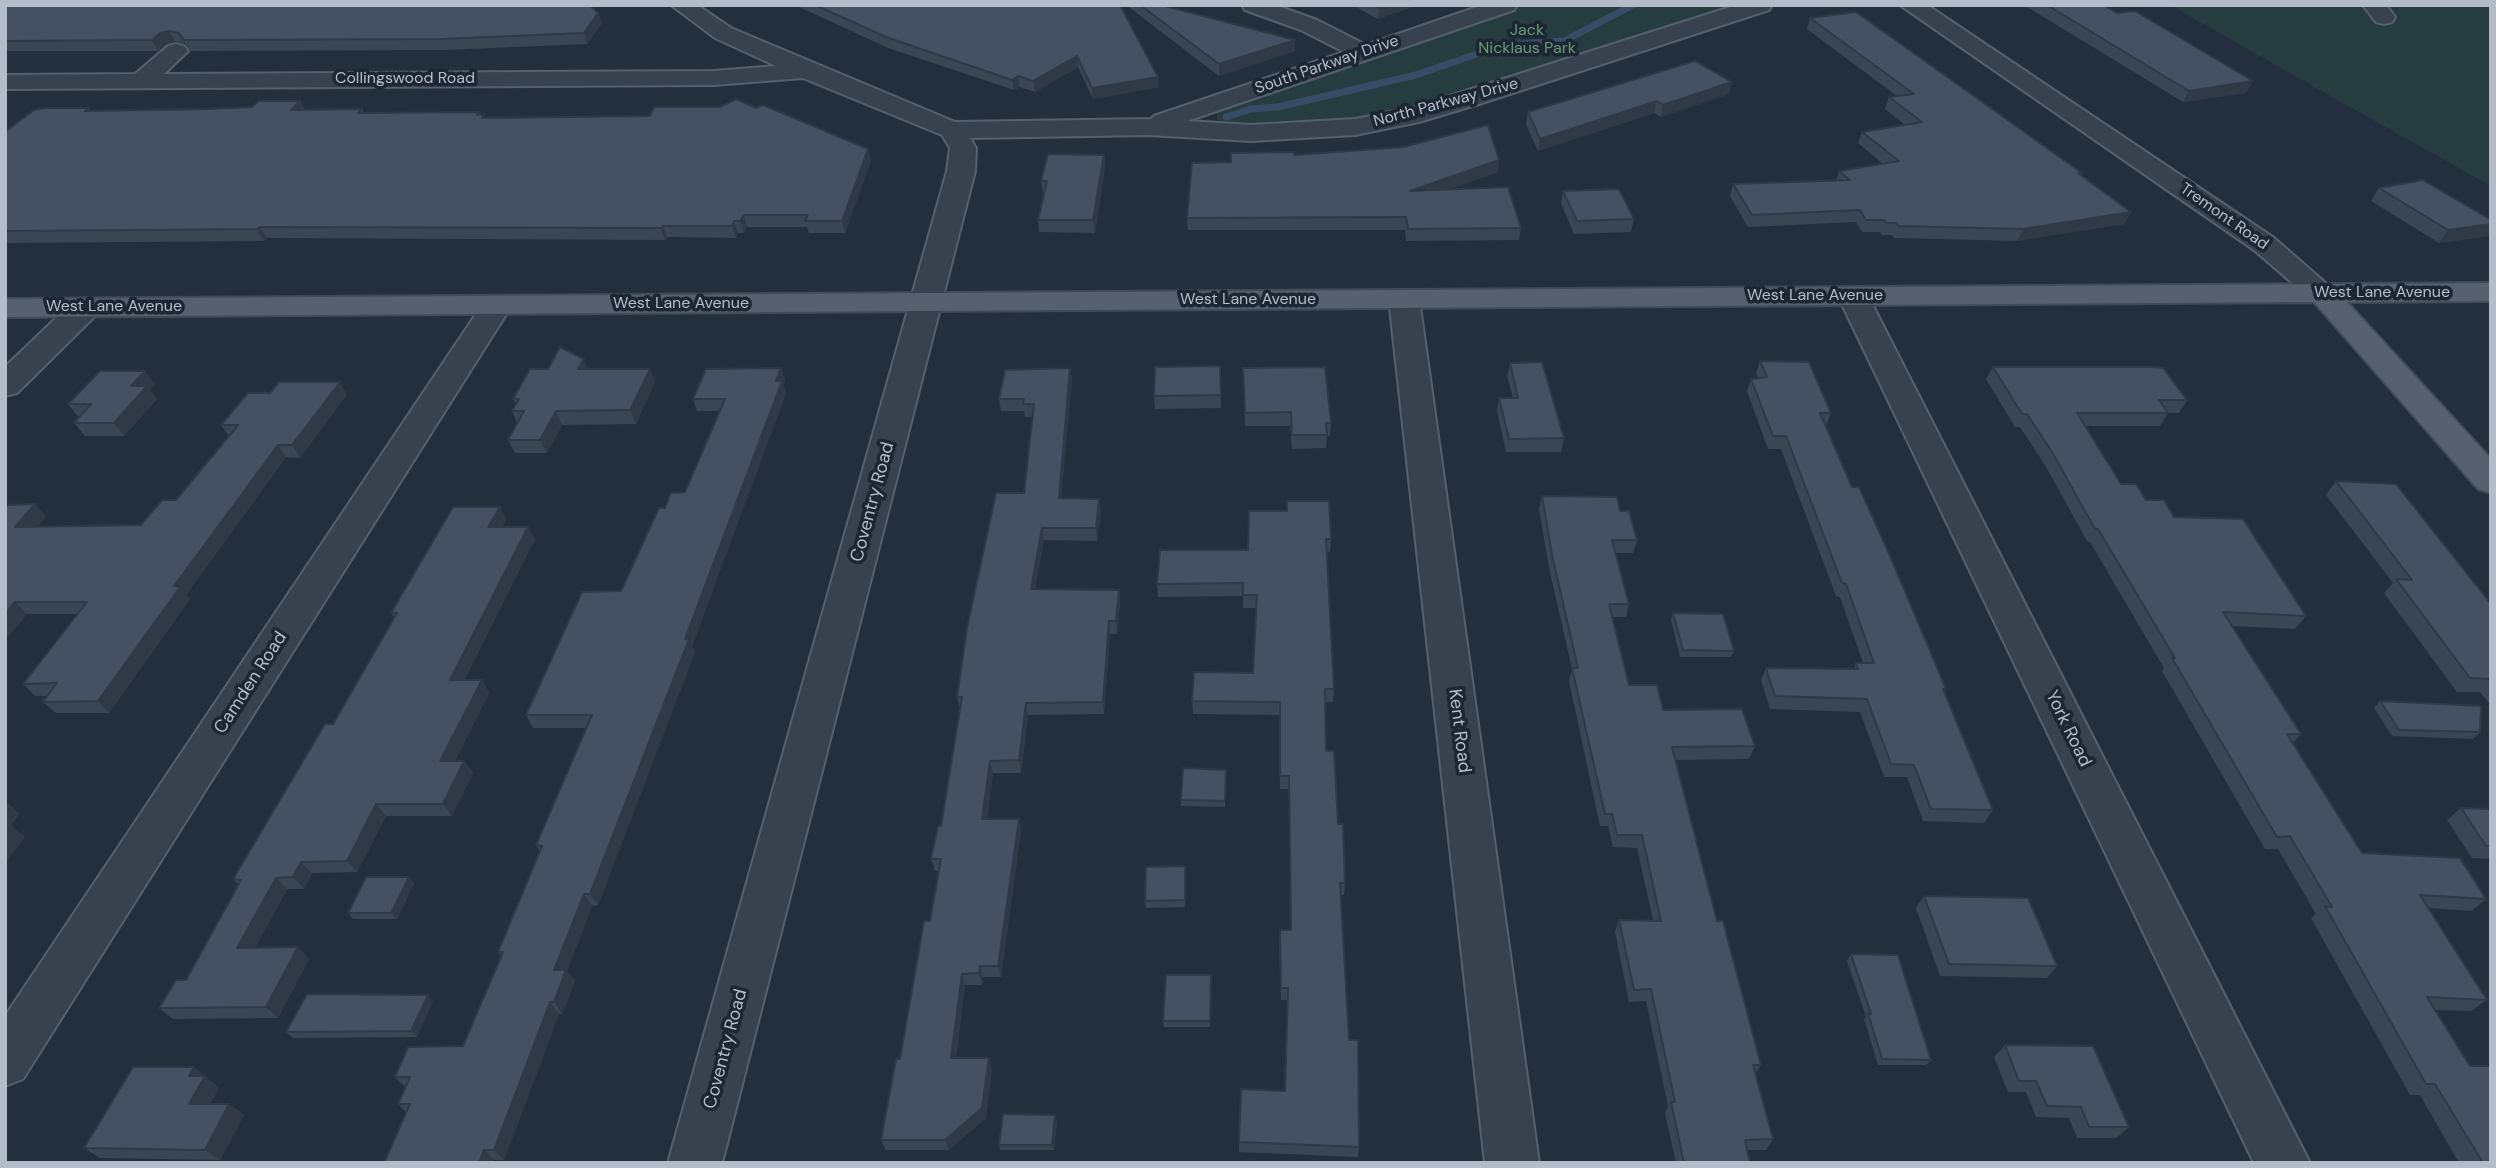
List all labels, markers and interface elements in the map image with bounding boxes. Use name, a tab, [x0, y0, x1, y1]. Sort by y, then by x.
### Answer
park label: Jack Nicklaus Park	[1478, 21, 1576, 59]
street label: South Parkway Drive	[1253, 31, 1401, 99]
street label: Collingswood Road	[335, 69, 475, 89]
street label: North Parkway Drive	[1371, 74, 1521, 132]
street label: Tremont Road	[2176, 179, 2272, 255]
street label: West Lane Avenue	[2314, 283, 2450, 303]
street label: West Lane Avenue	[1747, 286, 1883, 306]
street label: West Lane Avenue	[1180, 290, 1316, 310]
street label: West Lane Avenue	[613, 294, 749, 314]
street label: West Lane Avenue	[46, 297, 182, 317]
street label: Coventry Road	[847, 440, 899, 564]
street label: Camden Road	[210, 628, 292, 738]
street label: York Road	[2040, 687, 2096, 771]
street label: Kent Road	[1443, 688, 1475, 774]
street label: Coventry Road	[700, 987, 752, 1111]

